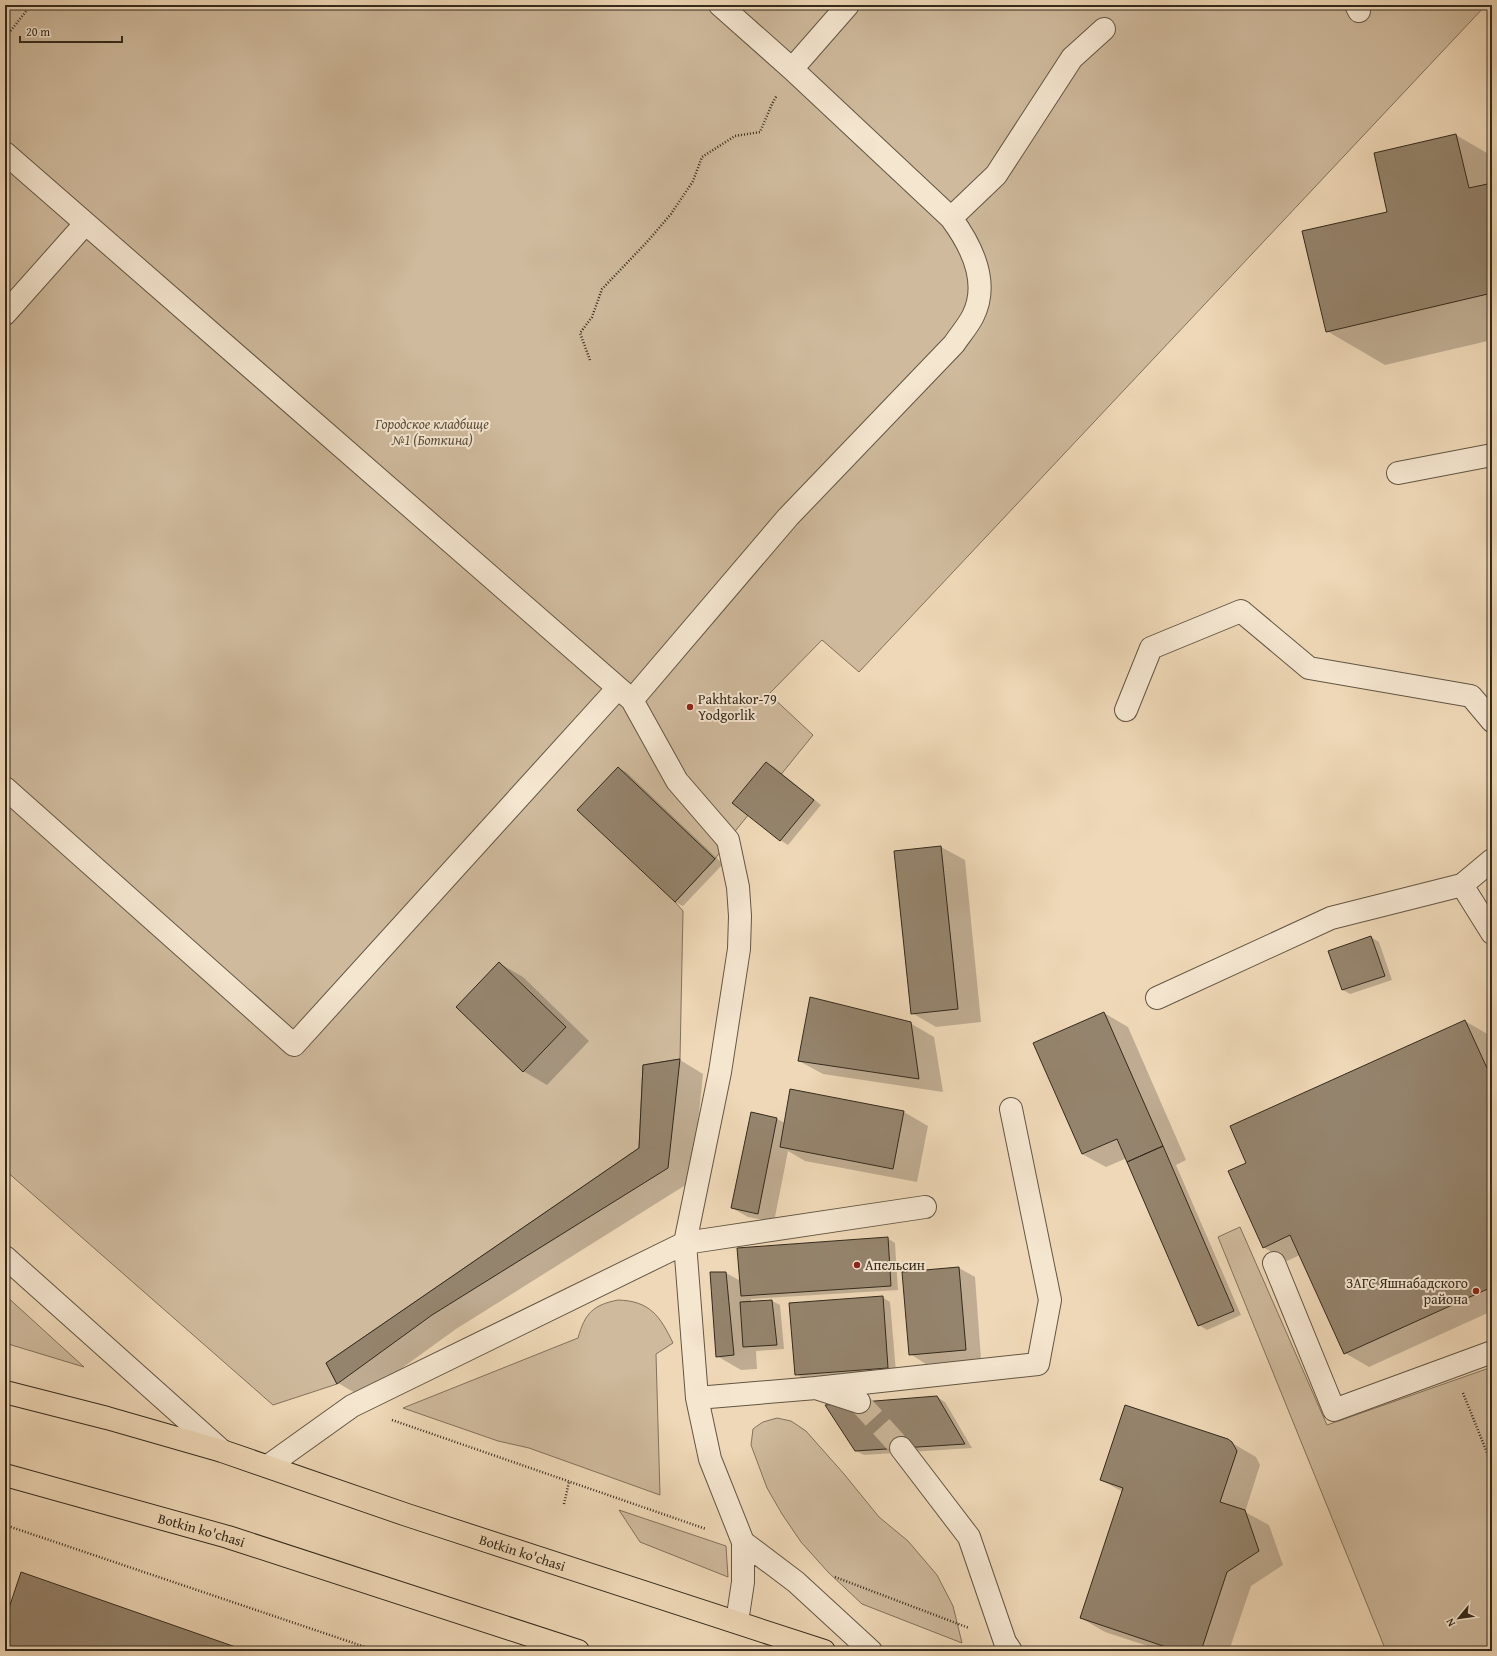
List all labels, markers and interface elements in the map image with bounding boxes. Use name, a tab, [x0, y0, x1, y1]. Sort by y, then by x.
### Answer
scale bar	[20, 18, 122, 44]
text: 20 m	[26, 23, 50, 40]
park label: Городское кладбище №1 (Боткина)	[374, 414, 489, 450]
place label: Pakhtakor-79 Yodgorlik	[698, 689, 777, 725]
marker: Pakhtakor-79 Yodgorlik	[685, 702, 695, 712]
place label: Апельсин	[865, 1255, 925, 1275]
marker: Апельсин	[852, 1260, 862, 1270]
place label: ЗАГС Яшнабадского района	[1346, 1273, 1468, 1309]
marker: ЗАГС Яшнабадского района	[1471, 1286, 1481, 1296]
street label: Botkin ko'chasi	[156, 1508, 248, 1552]
street label: Botkin ko'chasi	[477, 1529, 568, 1576]
north arrow	[1439, 1598, 1479, 1638]
text: N	[1441, 1615, 1459, 1630]

